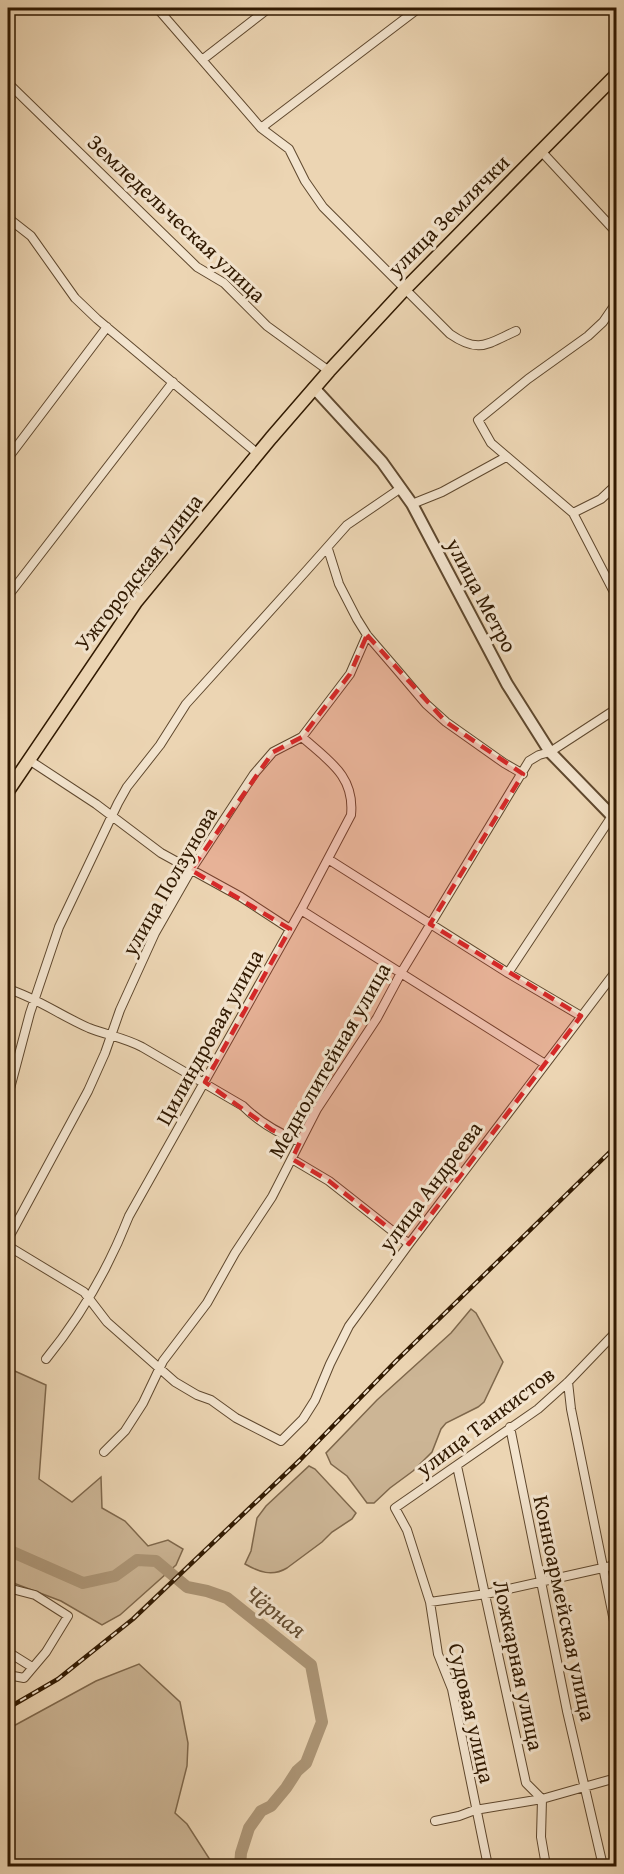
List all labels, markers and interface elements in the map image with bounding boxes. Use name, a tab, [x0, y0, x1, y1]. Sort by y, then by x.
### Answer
street label: Земледельческая улица	[81, 127, 274, 310]
street label: улица Землячки	[379, 147, 516, 284]
street label: Ужгородская улица	[66, 486, 210, 658]
street label: улица Метро	[438, 531, 526, 658]
street label: улица Ползунова	[113, 800, 225, 962]
street label: Цилиндровая улица	[147, 943, 271, 1131]
street label: Меднолитейная улица	[260, 956, 398, 1164]
street label: улица Андреева	[370, 1114, 490, 1259]
street label: улица Танкистов	[408, 1358, 561, 1485]
street label: Конноармейская улица	[525, 1492, 605, 1724]
water label: Чёрная	[238, 1576, 314, 1646]
street label: Ложкарная улица	[485, 1577, 553, 1754]
street label: Судовая улица	[440, 1640, 504, 1787]

